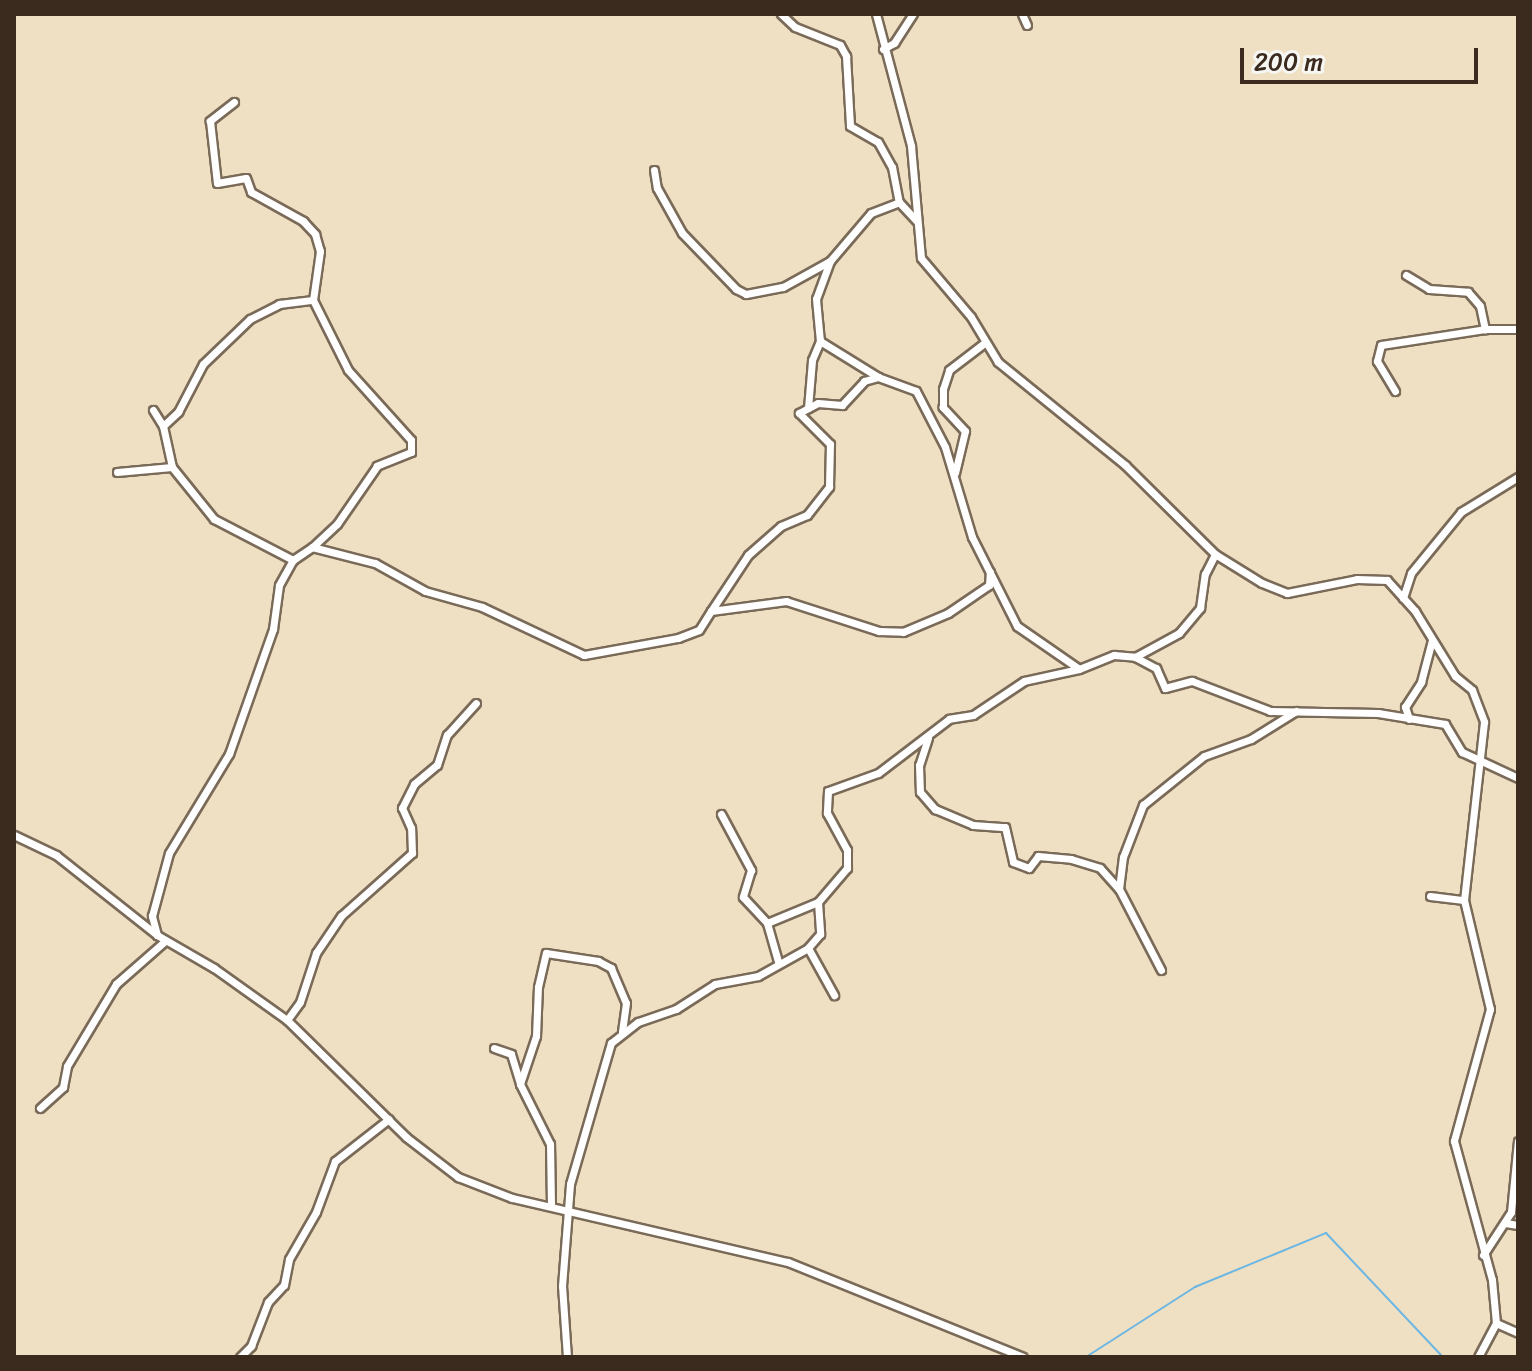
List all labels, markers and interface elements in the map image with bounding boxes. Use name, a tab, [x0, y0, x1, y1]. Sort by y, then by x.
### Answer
scale bar	[1244, 32, 1482, 82]
text: 200 m	[1254, 41, 1323, 83]

